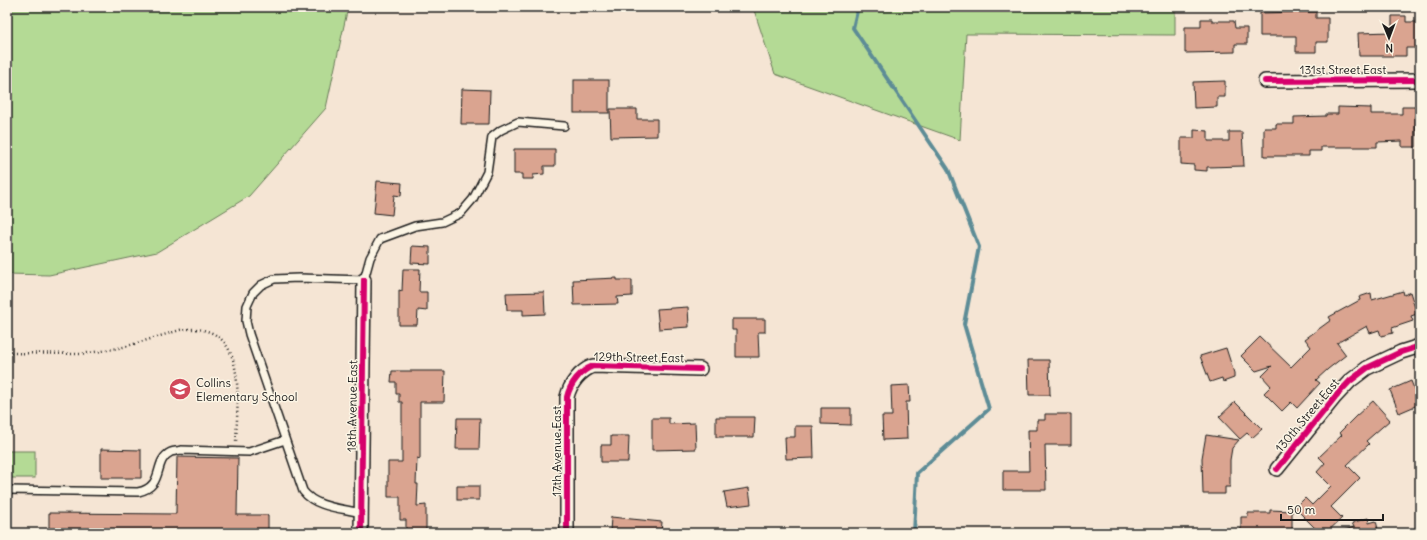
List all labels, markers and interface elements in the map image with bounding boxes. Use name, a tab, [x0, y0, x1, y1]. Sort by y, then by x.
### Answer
north arrow	[1369, 18, 1409, 58]
text: N	[1385, 41, 1393, 55]
street label: 131st Street East	[1300, 62, 1386, 77]
street label: 129th Street East	[594, 349, 684, 365]
street label: 18th Avenue East	[344, 360, 360, 452]
place label: Collins Elementary School	[196, 375, 297, 404]
street label: 130th Street East	[1272, 375, 1342, 455]
school or university icon: Collins Elementary School	[167, 376, 193, 402]
street label: 17th Avenue East	[549, 406, 564, 496]
scale bar	[1281, 496, 1383, 522]
text: 50 m	[1287, 502, 1316, 517]

